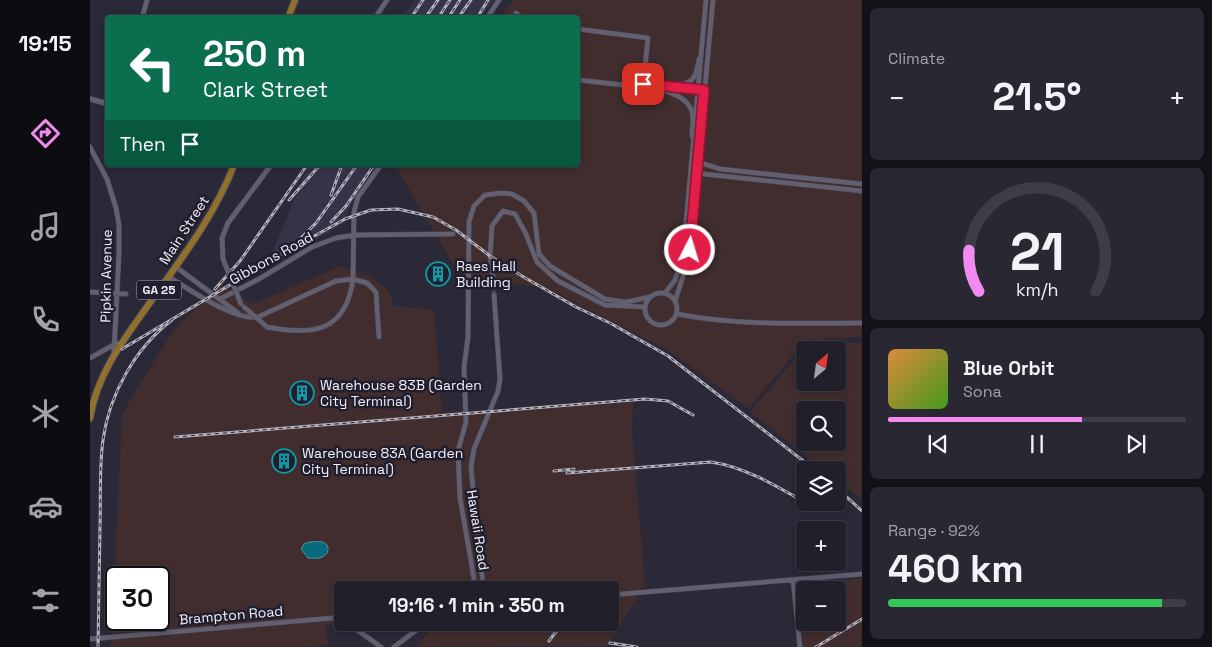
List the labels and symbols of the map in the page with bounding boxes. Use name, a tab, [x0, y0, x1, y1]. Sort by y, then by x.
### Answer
pin	[622, 63, 664, 105]
street label: Main Street	[155, 192, 213, 268]
position arrow	[663, 223, 715, 275]
street label: Gibbons Road	[226, 228, 316, 288]
street label: Pipkin Avenue	[96, 229, 116, 323]
place label: Raes Hall Building	[456, 257, 516, 291]
building icon: Raes Hall Building	[425, 261, 451, 287]
road number: GA 25	[136, 280, 182, 300]
north arrow	[796, 341, 846, 391]
place label: Warehouse 83B (Garden City Terminal)	[320, 376, 482, 410]
building icon: Warehouse 83B (Garden City Terminal)	[289, 380, 315, 406]
place label: Warehouse 83A (Garden City Terminal)	[302, 444, 463, 478]
building icon: Warehouse 83A (Garden City Terminal)	[271, 448, 297, 474]
street label: Hawaii Road	[463, 489, 493, 571]
speed limit sign: 30	[105, 566, 170, 631]
street label: Brampton Road	[178, 601, 284, 629]

